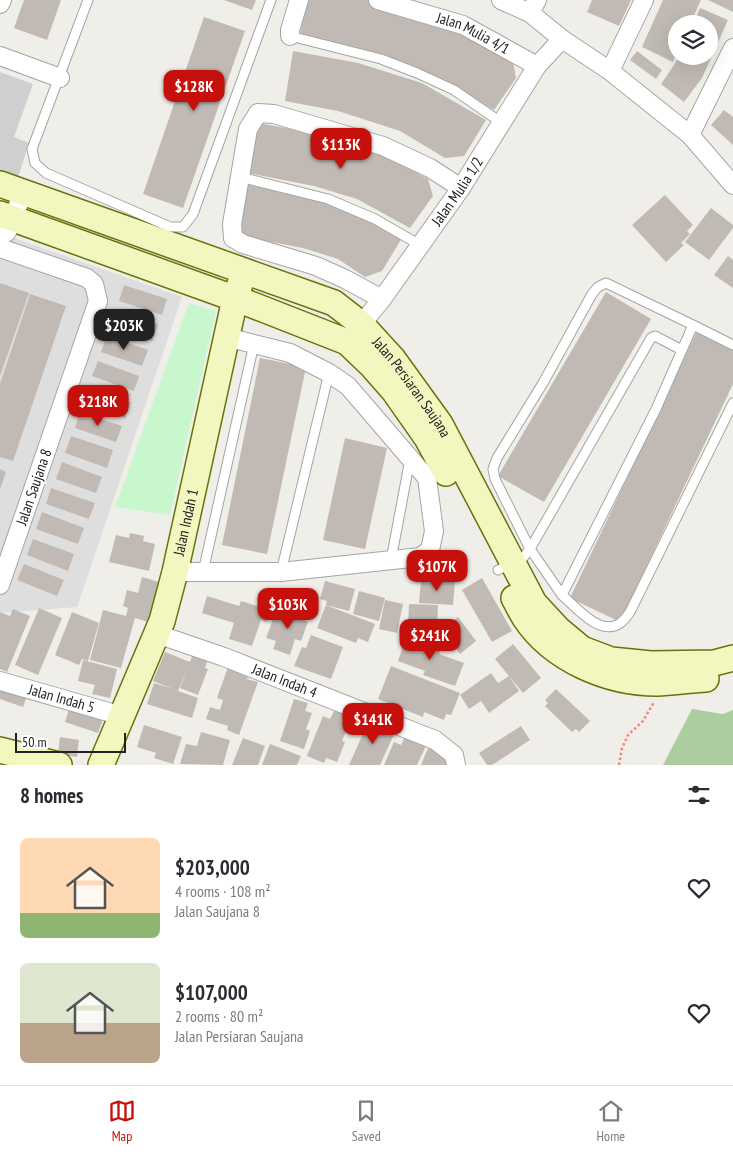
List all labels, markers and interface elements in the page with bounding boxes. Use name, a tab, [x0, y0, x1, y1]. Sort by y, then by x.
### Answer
street label: Jalan Mulia 4/1	[434, 7, 513, 58]
map controls	[668, 15, 718, 65]
button: layers	[668, 15, 718, 65]
pin: $128K	[159, 70, 229, 112]
text: $128K	[175, 76, 213, 96]
pin: $113K	[306, 128, 376, 170]
text: $113K	[322, 134, 360, 154]
street label: Jalan Mulia 1/2	[427, 153, 487, 230]
pin: $203K	[89, 308, 159, 351]
text: $203K	[105, 315, 143, 335]
street label: Jalan Persiaran Saujana	[368, 332, 455, 441]
pin: $218K	[63, 384, 133, 427]
text: $218K	[79, 391, 117, 411]
street label: Jalan Saujana 8	[11, 446, 55, 528]
street label: Jalan Indah 1	[169, 487, 202, 558]
pin: $107K	[402, 550, 472, 592]
text: $107K	[418, 556, 456, 576]
pin: $103K	[253, 588, 323, 630]
text: $103K	[269, 594, 307, 614]
pin: $241K	[395, 618, 465, 661]
text: $241K	[411, 625, 449, 645]
street label: Jalan Indah 4	[249, 659, 320, 702]
street label: Jalan Indah 5	[25, 679, 97, 717]
pin: $141K	[338, 702, 408, 745]
text: $141K	[354, 709, 392, 729]
scale bar	[15, 730, 126, 753]
text: 50 m	[22, 733, 47, 751]
icon: filters	[685, 781, 713, 809]
text: 8 homes	[20, 782, 83, 809]
text: $203,000	[175, 854, 250, 881]
icon: home	[60, 858, 120, 918]
icon: heart	[685, 874, 713, 902]
text: 4 rooms · 108 m²	[175, 881, 271, 901]
text: Jalan Saujana 8	[175, 901, 260, 921]
text: $107,000	[175, 979, 248, 1006]
icon: home	[60, 983, 120, 1043]
icon: heart	[685, 999, 713, 1027]
text: 2 rooms · 80 m²	[175, 1006, 263, 1026]
text: Jalan Persiaran Saujana	[175, 1026, 303, 1046]
tab: Map	[108, 1097, 136, 1145]
tab: Saved	[352, 1097, 381, 1145]
tab: Home	[597, 1097, 625, 1145]

